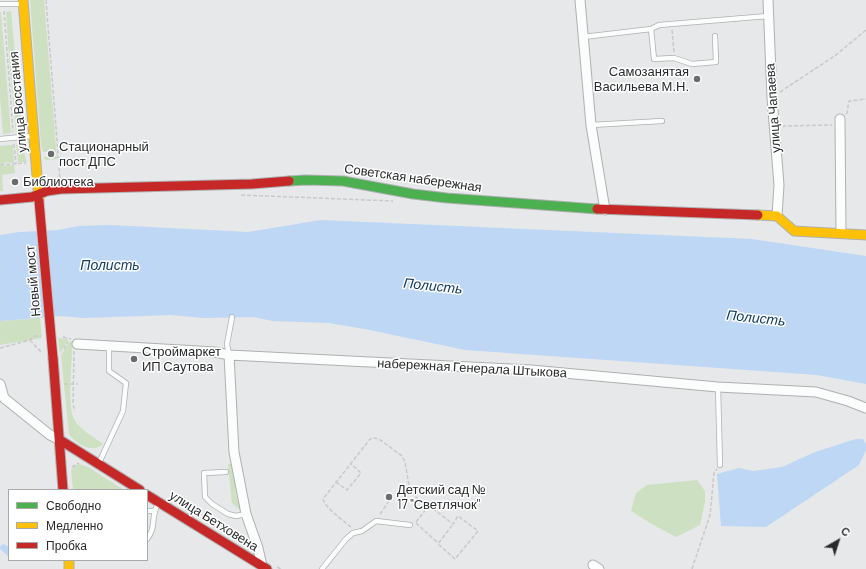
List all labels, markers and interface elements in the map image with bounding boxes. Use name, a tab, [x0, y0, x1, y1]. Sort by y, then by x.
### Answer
street label: улица Восстания	[6, 51, 30, 153]
street label: улица Чапаева	[762, 63, 784, 153]
place label: Самозанятая Васильева М.Н.	[594, 64, 689, 95]
marker: Самозанятая Васильева М.Н.	[692, 74, 702, 84]
place label: Стационарный пост ДПС	[59, 139, 149, 170]
marker: Стационарный пост ДПС	[46, 149, 56, 159]
street label: Советская набережная	[343, 161, 483, 195]
place label: Библиотека	[23, 174, 94, 190]
marker: Библиотека	[10, 177, 20, 187]
street label: Новый мост	[22, 245, 44, 317]
water label: Полисть	[80, 257, 140, 273]
water label: Полисть	[403, 275, 463, 297]
water label: Полисть	[726, 307, 786, 329]
place label: Строймаркет ИП Саутова	[142, 344, 221, 375]
marker: Строймаркет ИП Саутова	[129, 354, 139, 364]
street label: набережная Генерала Штыкова	[377, 355, 567, 381]
place label: Детский сад № 17 "Светлячок"	[397, 482, 486, 513]
street label: улица Бетховена	[167, 487, 261, 555]
legend	[8, 489, 148, 561]
marker: Детский сад № 17 "Светлячок"	[384, 492, 394, 502]
text: Свободно	[46, 498, 101, 512]
text: Медленно	[46, 518, 103, 532]
north arrow	[818, 521, 858, 561]
text: С	[839, 524, 853, 539]
text: Пробка	[46, 538, 87, 552]

